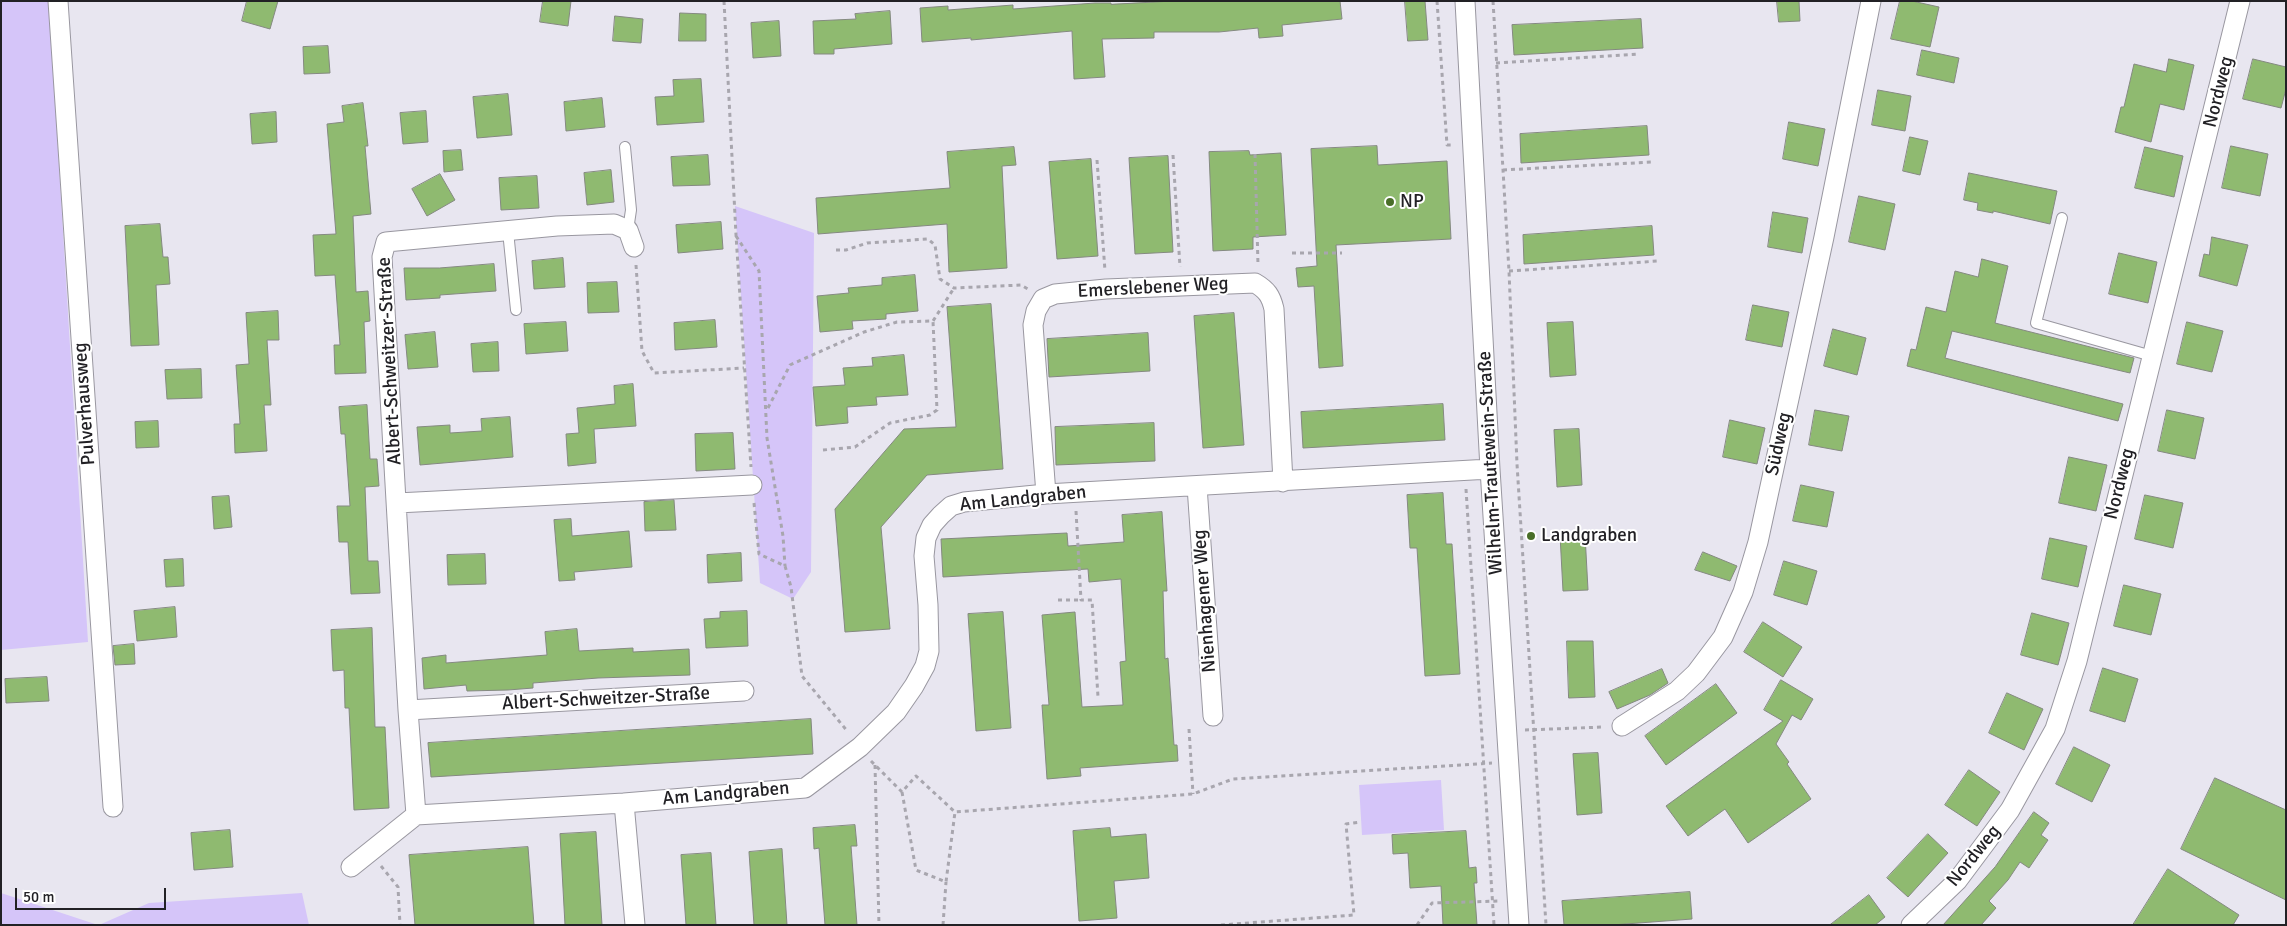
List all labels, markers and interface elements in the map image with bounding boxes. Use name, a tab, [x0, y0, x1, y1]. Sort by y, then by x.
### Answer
street label: Nordweg	[2199, 54, 2239, 130]
place label: NP	[1400, 191, 1424, 213]
marker: NP	[1384, 196, 1396, 208]
street label: Albert-Schweitzer-Straße	[373, 256, 407, 466]
street label: Emerslebener Weg	[1077, 273, 1229, 303]
street label: Pulverhausweg	[69, 342, 101, 466]
street label: Wilhelm-Trautewein-Straße	[1474, 350, 1508, 576]
street label: Südweg	[1761, 410, 1797, 478]
street label: Nordweg	[2100, 446, 2140, 522]
street label: Am Landgraben	[959, 481, 1087, 517]
place label: Landgraben	[1541, 525, 1637, 547]
street label: Nienhagener Weg	[1189, 529, 1221, 673]
marker: Landgraben	[1525, 530, 1537, 542]
street label: Albert-Schweitzer-Straße	[501, 682, 711, 716]
street label: Am Landgraben	[662, 777, 790, 811]
street label: Nordweg	[1942, 821, 2006, 891]
scale bar	[18, 878, 169, 910]
text: 50 m	[23, 888, 54, 906]

